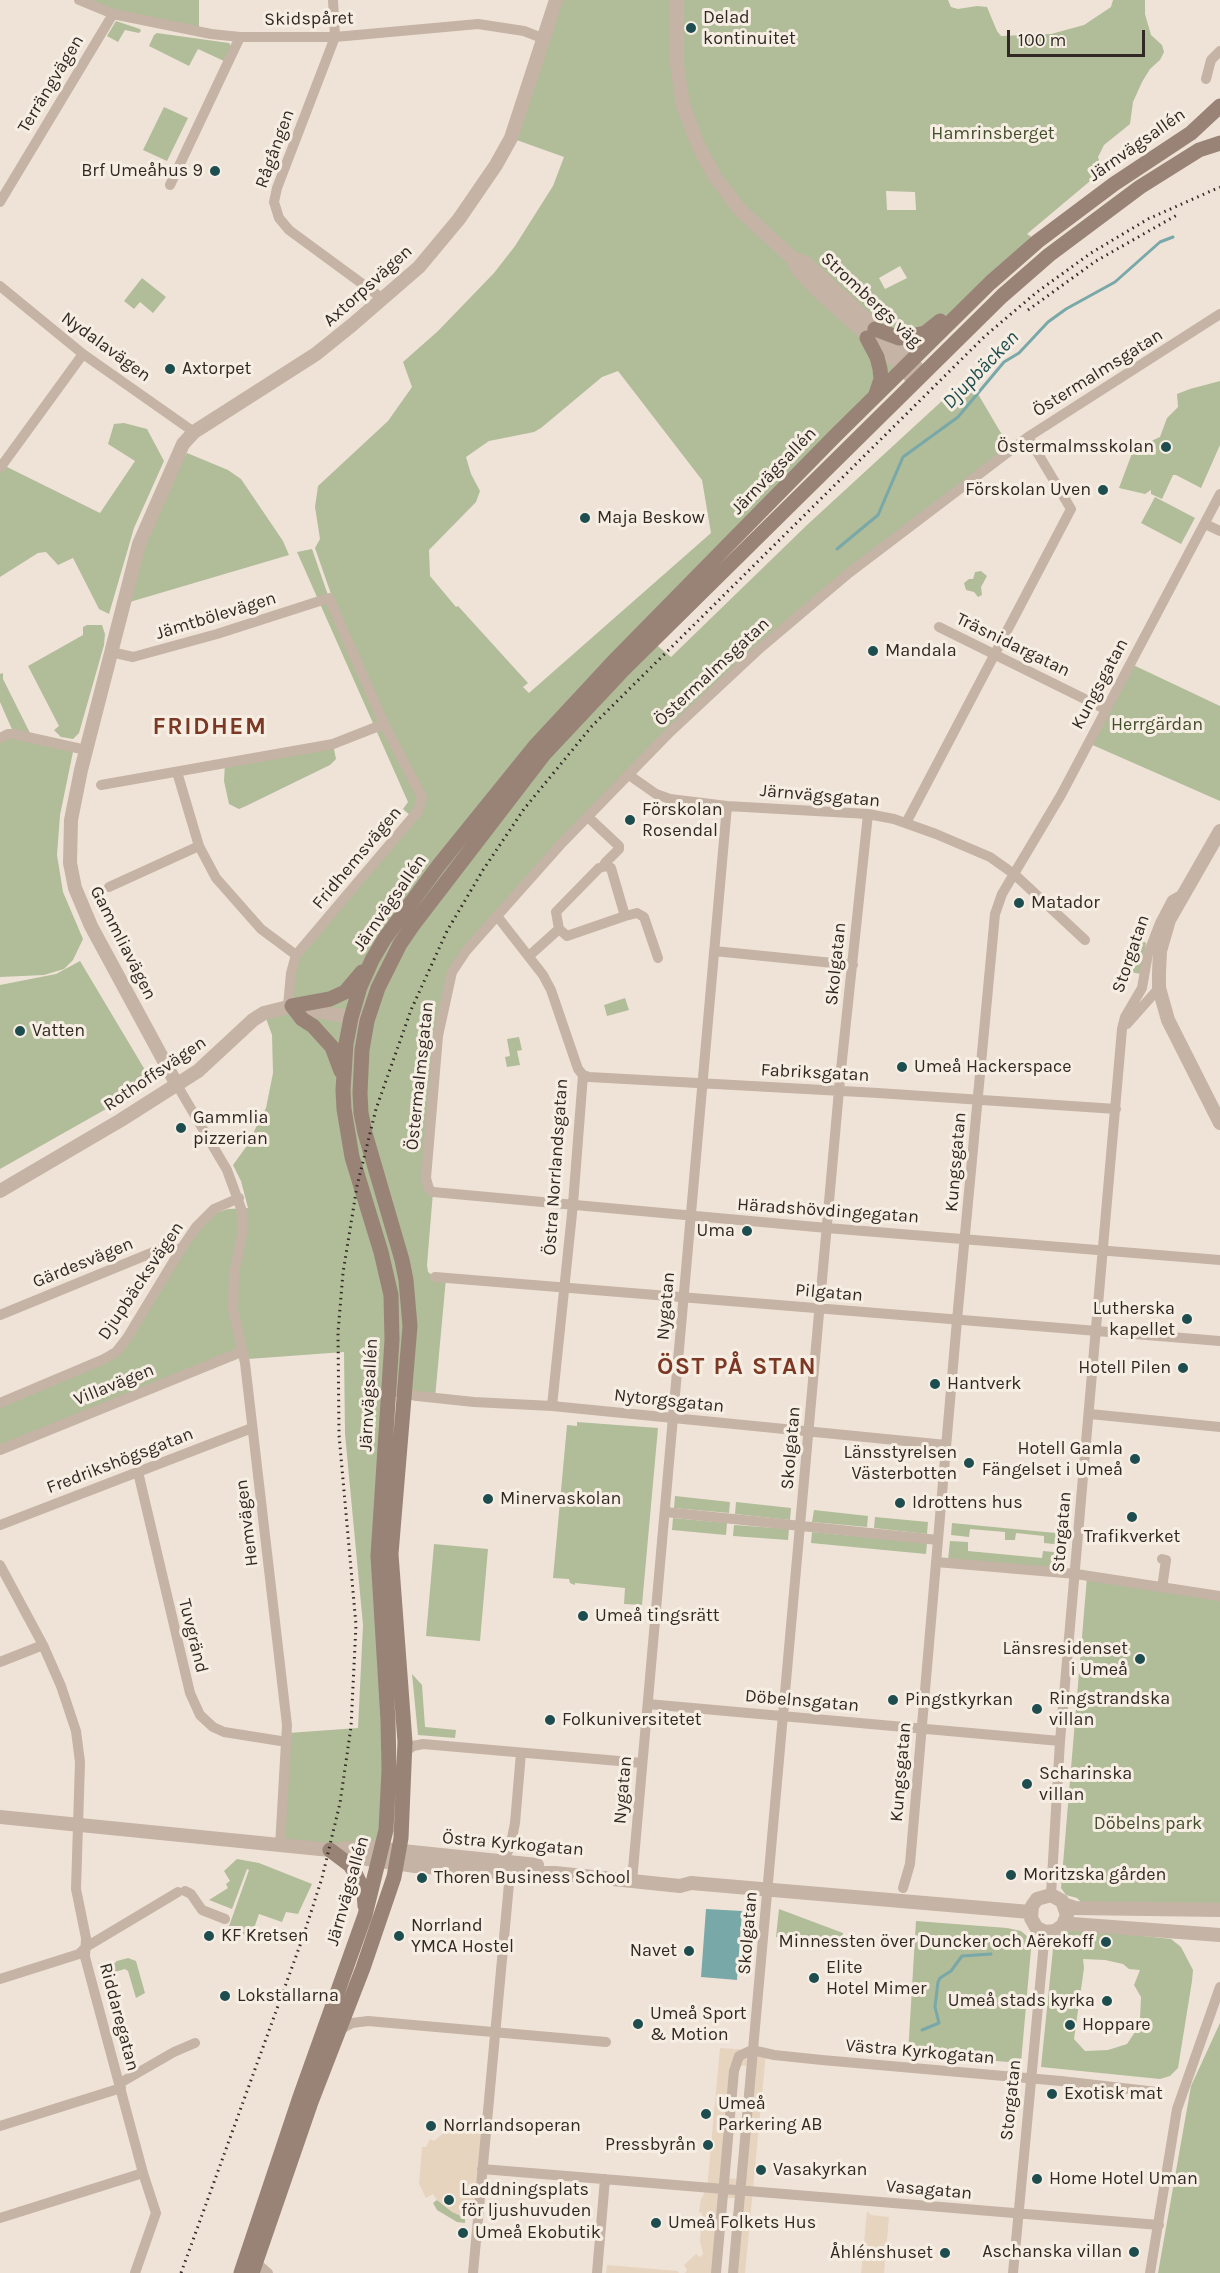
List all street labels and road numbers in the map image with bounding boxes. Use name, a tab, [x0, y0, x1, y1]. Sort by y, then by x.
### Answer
street label: Skidspåret	[264, 7, 354, 31]
street label: Terrängvägen	[13, 31, 89, 137]
street label: Järnvägsallén	[1084, 104, 1190, 186]
street label: Rågången	[251, 107, 299, 191]
street label: Axtorpsvägen	[319, 241, 417, 331]
street label: Strombergs väg	[816, 248, 926, 352]
street label: Nydalavägen	[57, 307, 155, 387]
street label: Östermalmsgatan	[1029, 324, 1167, 422]
street label: Järnvägsallén	[727, 423, 821, 519]
street label: Jämtbölevägen	[153, 587, 279, 645]
street label: Träsnidargatan	[952, 608, 1074, 682]
street label: Östermalmsgatan	[650, 613, 774, 731]
street label: Kungsgatan	[1067, 635, 1133, 733]
street label: Järnvägsgatan	[759, 780, 881, 812]
street label: Fridhemsvägen	[308, 802, 406, 914]
street label: Järnvägsallén	[349, 850, 431, 956]
street label: Gammliavägen	[85, 883, 161, 1003]
street label: Storgatan	[1108, 912, 1154, 996]
street label: Skolgatan	[821, 921, 851, 1007]
street label: Östermalmsgatan	[401, 1001, 439, 1151]
street label: Rothoffsvägen	[100, 1032, 210, 1116]
street label: Fabriksgatan	[760, 1059, 870, 1087]
street label: Östra Norrlandsgatan	[539, 1078, 573, 1256]
street label: Kungsgatan	[941, 1111, 971, 1213]
street label: Häradshövdingegatan	[736, 1194, 920, 1228]
street label: Djupbäcksvägen	[94, 1218, 188, 1344]
street label: Gärdesvägen	[30, 1233, 136, 1293]
street label: Nygatan	[652, 1271, 680, 1341]
street label: Pilgatan	[794, 1279, 864, 1307]
street label: Järnvägsallén	[355, 1338, 383, 1452]
street label: Villavägen	[71, 1359, 157, 1411]
street label: Nytorgsgatan	[613, 1384, 725, 1418]
street label: Skolgatan	[777, 1405, 805, 1491]
street label: Fredrikshögsgatan	[44, 1423, 196, 1499]
street label: Hemvägen	[231, 1478, 263, 1568]
street label: Storgatan	[1048, 1491, 1076, 1573]
street label: Tuvgränd	[173, 1597, 213, 1675]
street label: Döbelnsgatan	[744, 1685, 860, 1717]
street label: Kungsgatan	[886, 1721, 916, 1823]
street label: Nygatan	[609, 1755, 637, 1825]
street label: Östra Kyrkogatan	[441, 1827, 585, 1861]
street label: Järnvägsallén	[322, 1834, 374, 1948]
street label: Skolgatan	[734, 1890, 762, 1976]
street label: Riddaregatan	[94, 1961, 144, 2073]
street label: Västra Kyrkogatan	[844, 2035, 996, 2069]
street label: Storgatan	[996, 2058, 1026, 2142]
street label: Vasagatan	[885, 2175, 973, 2205]

